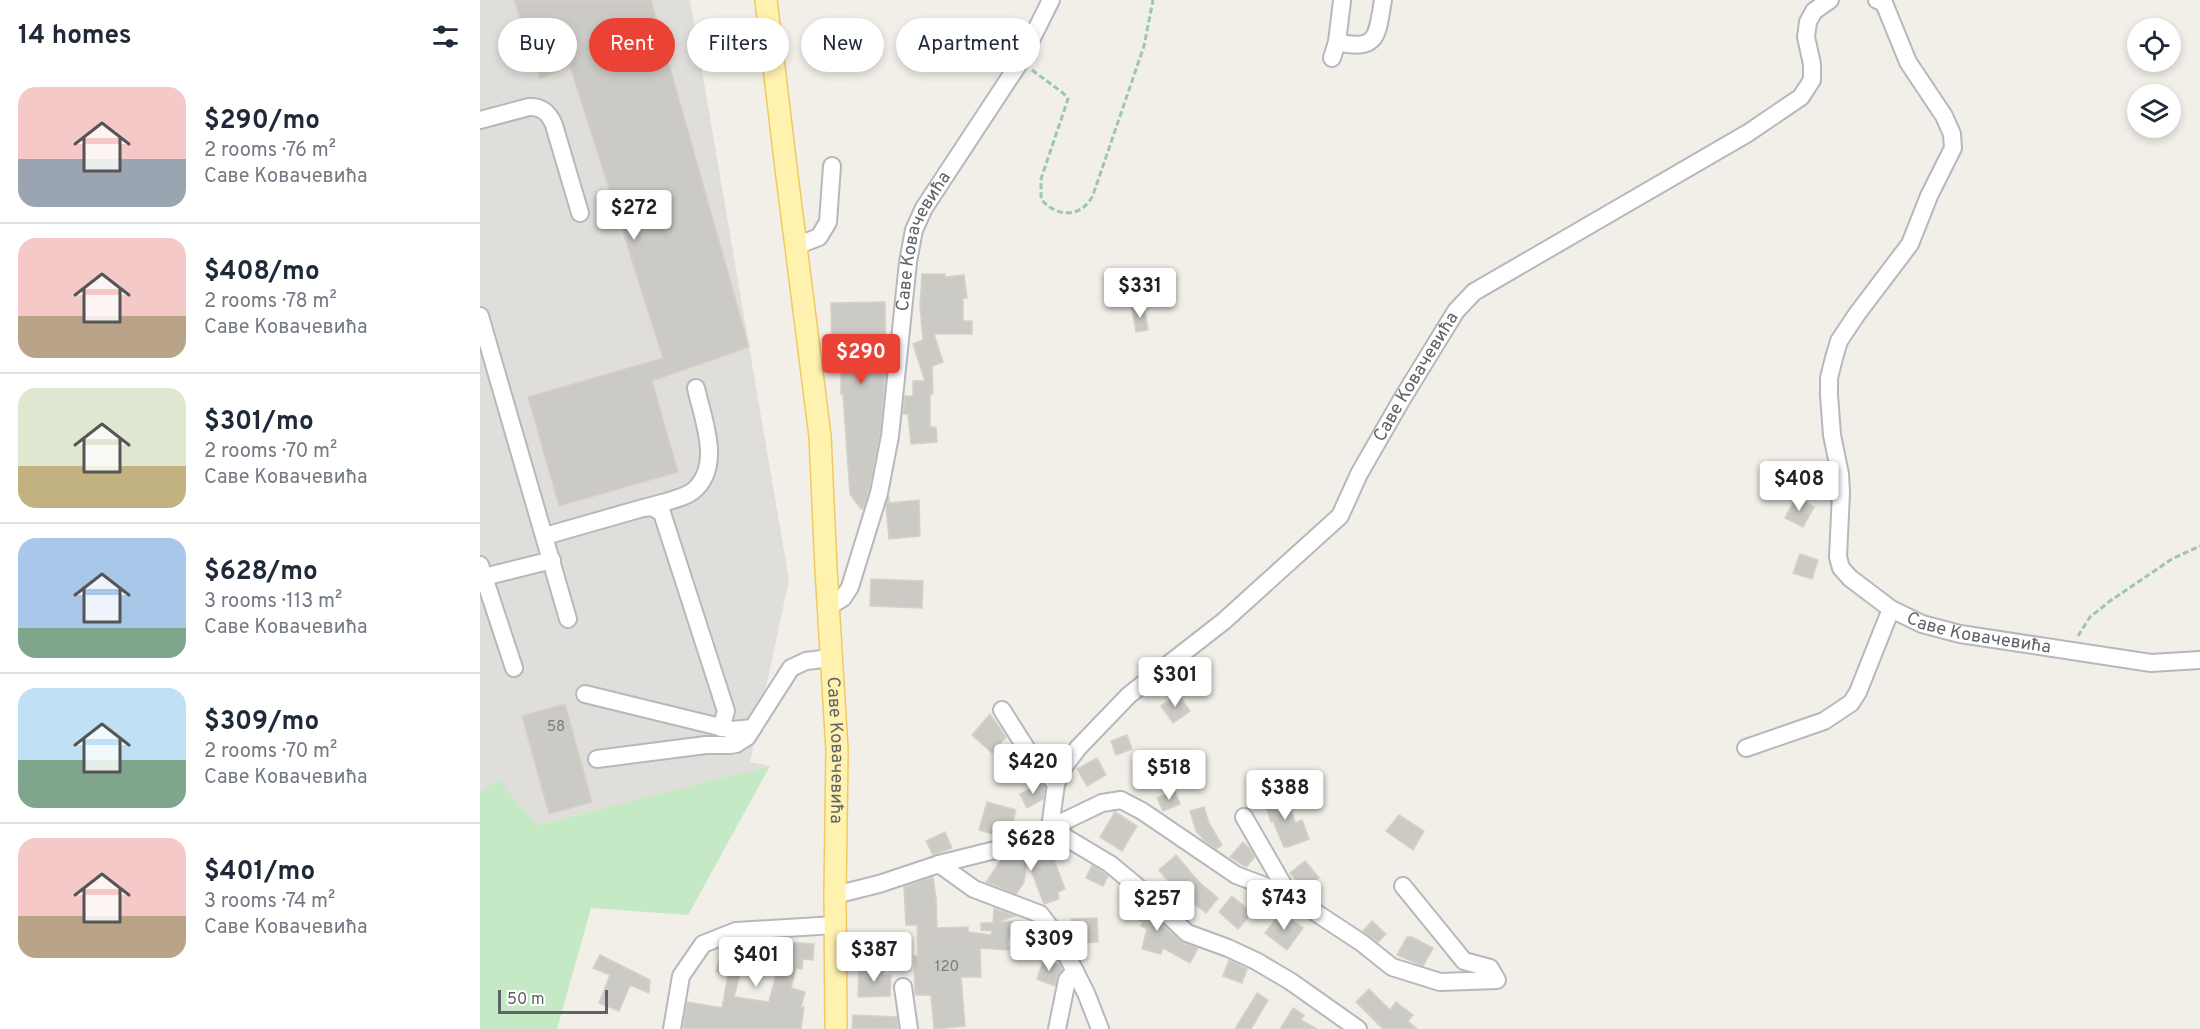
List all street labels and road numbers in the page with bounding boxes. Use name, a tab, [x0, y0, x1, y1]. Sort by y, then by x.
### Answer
street label: Саве Ковачевића	[891, 167, 956, 312]
street label: Саве Ковачевића	[1368, 308, 1464, 446]
street label: Саве Ковачевића	[1902, 607, 2053, 659]
street label: Саве Ковачевића	[821, 676, 849, 824]

